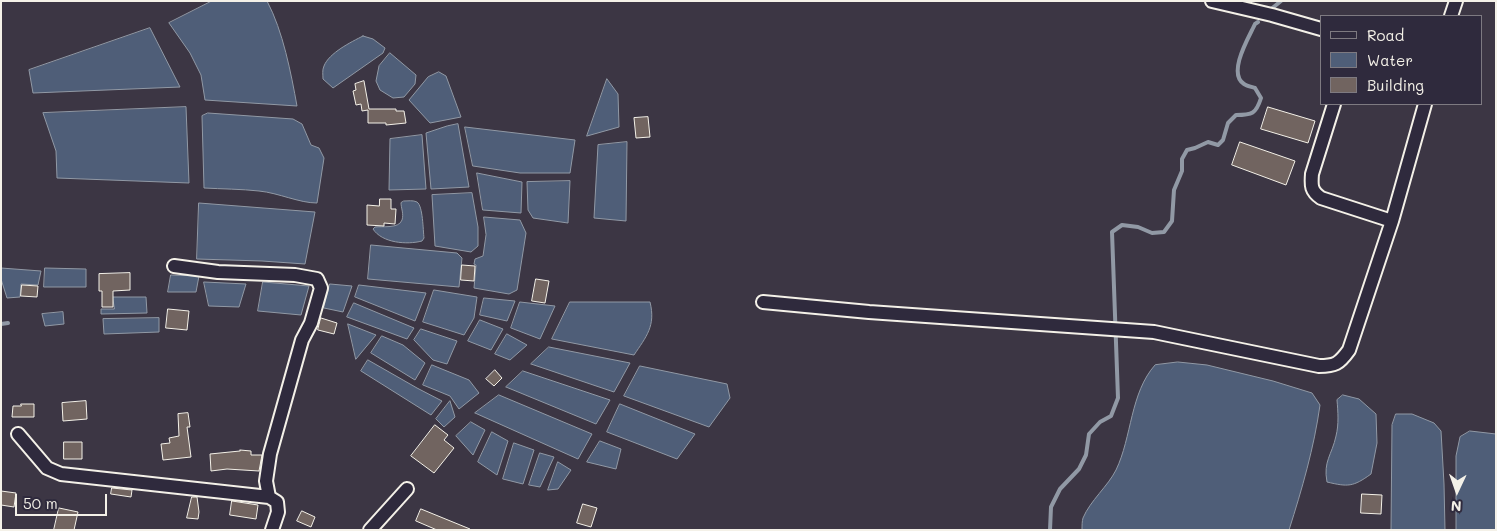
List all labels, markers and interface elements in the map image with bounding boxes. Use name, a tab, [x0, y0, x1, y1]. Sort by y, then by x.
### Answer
legend	[1320, 15, 1482, 105]
text: Road	[1367, 25, 1404, 45]
text: Water	[1367, 50, 1413, 70]
text: Building	[1367, 75, 1424, 95]
north arrow	[1432, 466, 1482, 516]
scale bar	[18, 484, 110, 516]
text: 50 m	[23, 493, 58, 513]
text: N	[1450, 497, 1462, 516]

